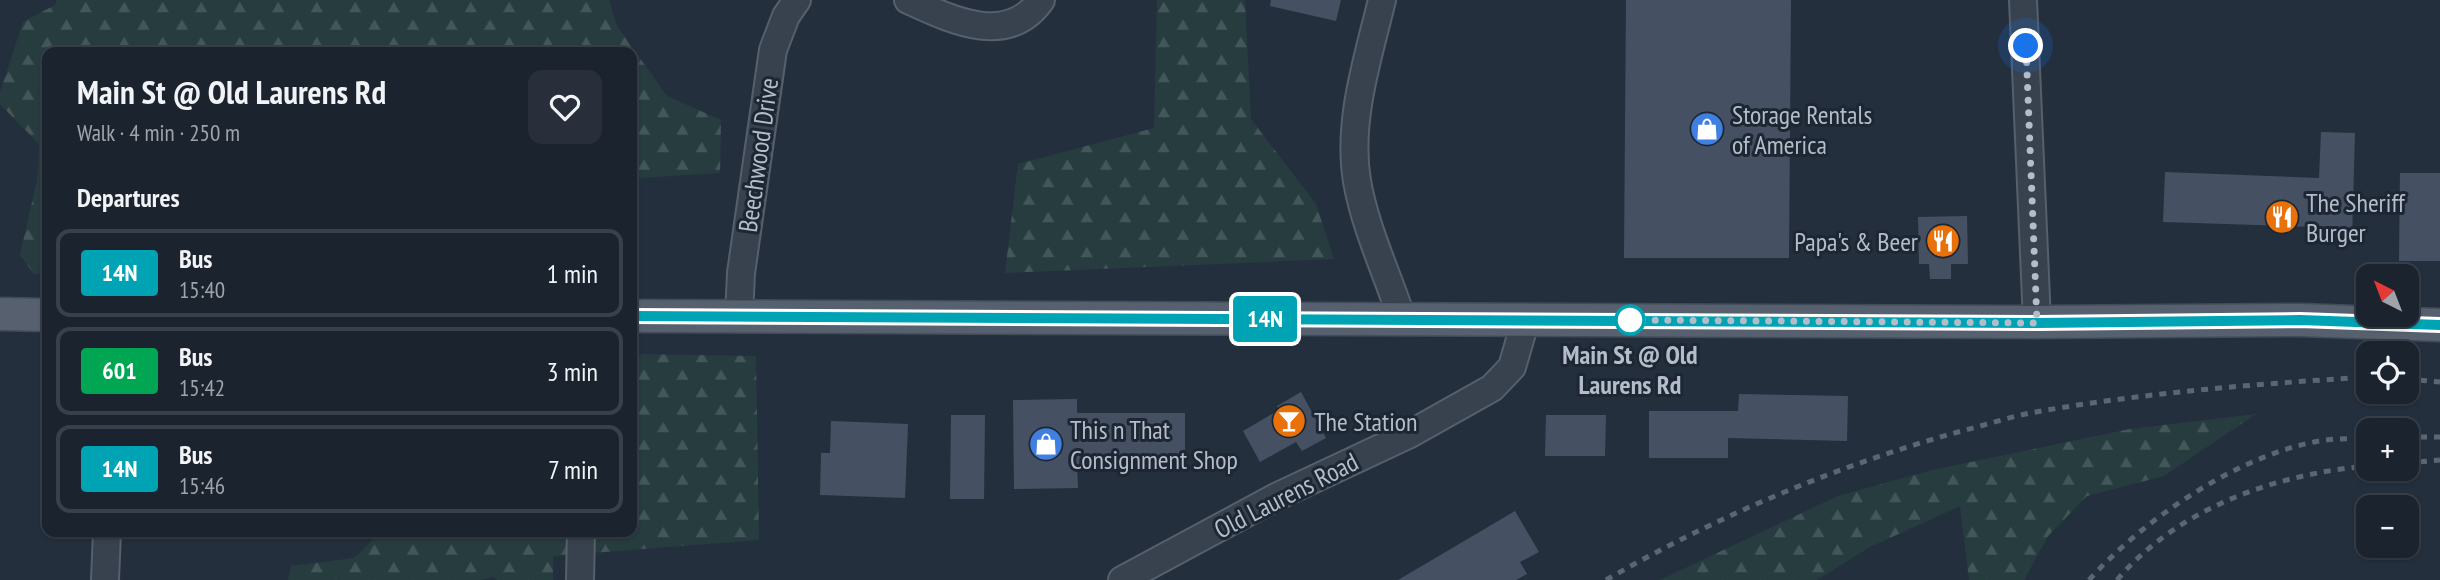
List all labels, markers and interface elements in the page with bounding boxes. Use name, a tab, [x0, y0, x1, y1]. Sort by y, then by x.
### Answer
your location	[2008, 28, 2043, 63]
text: Main St @ Old Laurens Rd	[77, 70, 386, 113]
button: heart	[528, 70, 602, 144]
street label: Beechwood Drive	[731, 76, 785, 234]
place label: Storage Rentals of America	[1732, 98, 1872, 161]
shop icon: Storage Rentals of America	[1688, 110, 1726, 148]
text: Walk · 4 min · 250 m	[77, 118, 240, 147]
text: Departures	[77, 181, 180, 214]
place label: The Sheriff Burger	[2306, 186, 2406, 249]
restaurant icon: The Sheriff Burger	[2263, 198, 2301, 236]
restaurant icon: Papa's & Beer	[1924, 222, 1962, 260]
place label: Papa's & Beer	[1794, 225, 1918, 258]
text: Bus	[179, 242, 212, 275]
text: 14N	[102, 257, 137, 288]
text: 1 min	[547, 257, 598, 290]
north arrow	[2356, 264, 2418, 327]
map controls	[2356, 264, 2419, 558]
text: 15:40	[179, 275, 225, 304]
line badge: 14N	[1225, 296, 1305, 342]
text: 14N	[1247, 303, 1283, 334]
marker: Main St @ Old Laurens Rd	[1615, 305, 1645, 335]
place label: Main St @ Old Laurens Rd	[1562, 338, 1698, 401]
text: Bus	[179, 340, 212, 373]
button: locate	[2356, 341, 2419, 404]
text: 601	[102, 355, 137, 386]
text: 3 min	[547, 355, 598, 388]
text: 15:42	[179, 373, 225, 402]
bar icon: The Station	[1270, 402, 1308, 440]
place label: The Station	[1314, 405, 1417, 438]
place label: This n That Consignment Shop	[1070, 413, 1238, 476]
button: +	[2356, 418, 2419, 481]
shop icon: This n That Consignment Shop	[1027, 425, 1065, 463]
text: Bus	[179, 438, 212, 471]
street label: Old Laurens Road	[1208, 445, 1364, 545]
text: 14N	[102, 453, 137, 484]
text: 7 min	[548, 453, 598, 486]
text: 15:46	[179, 471, 225, 500]
button: −	[2356, 495, 2419, 558]

